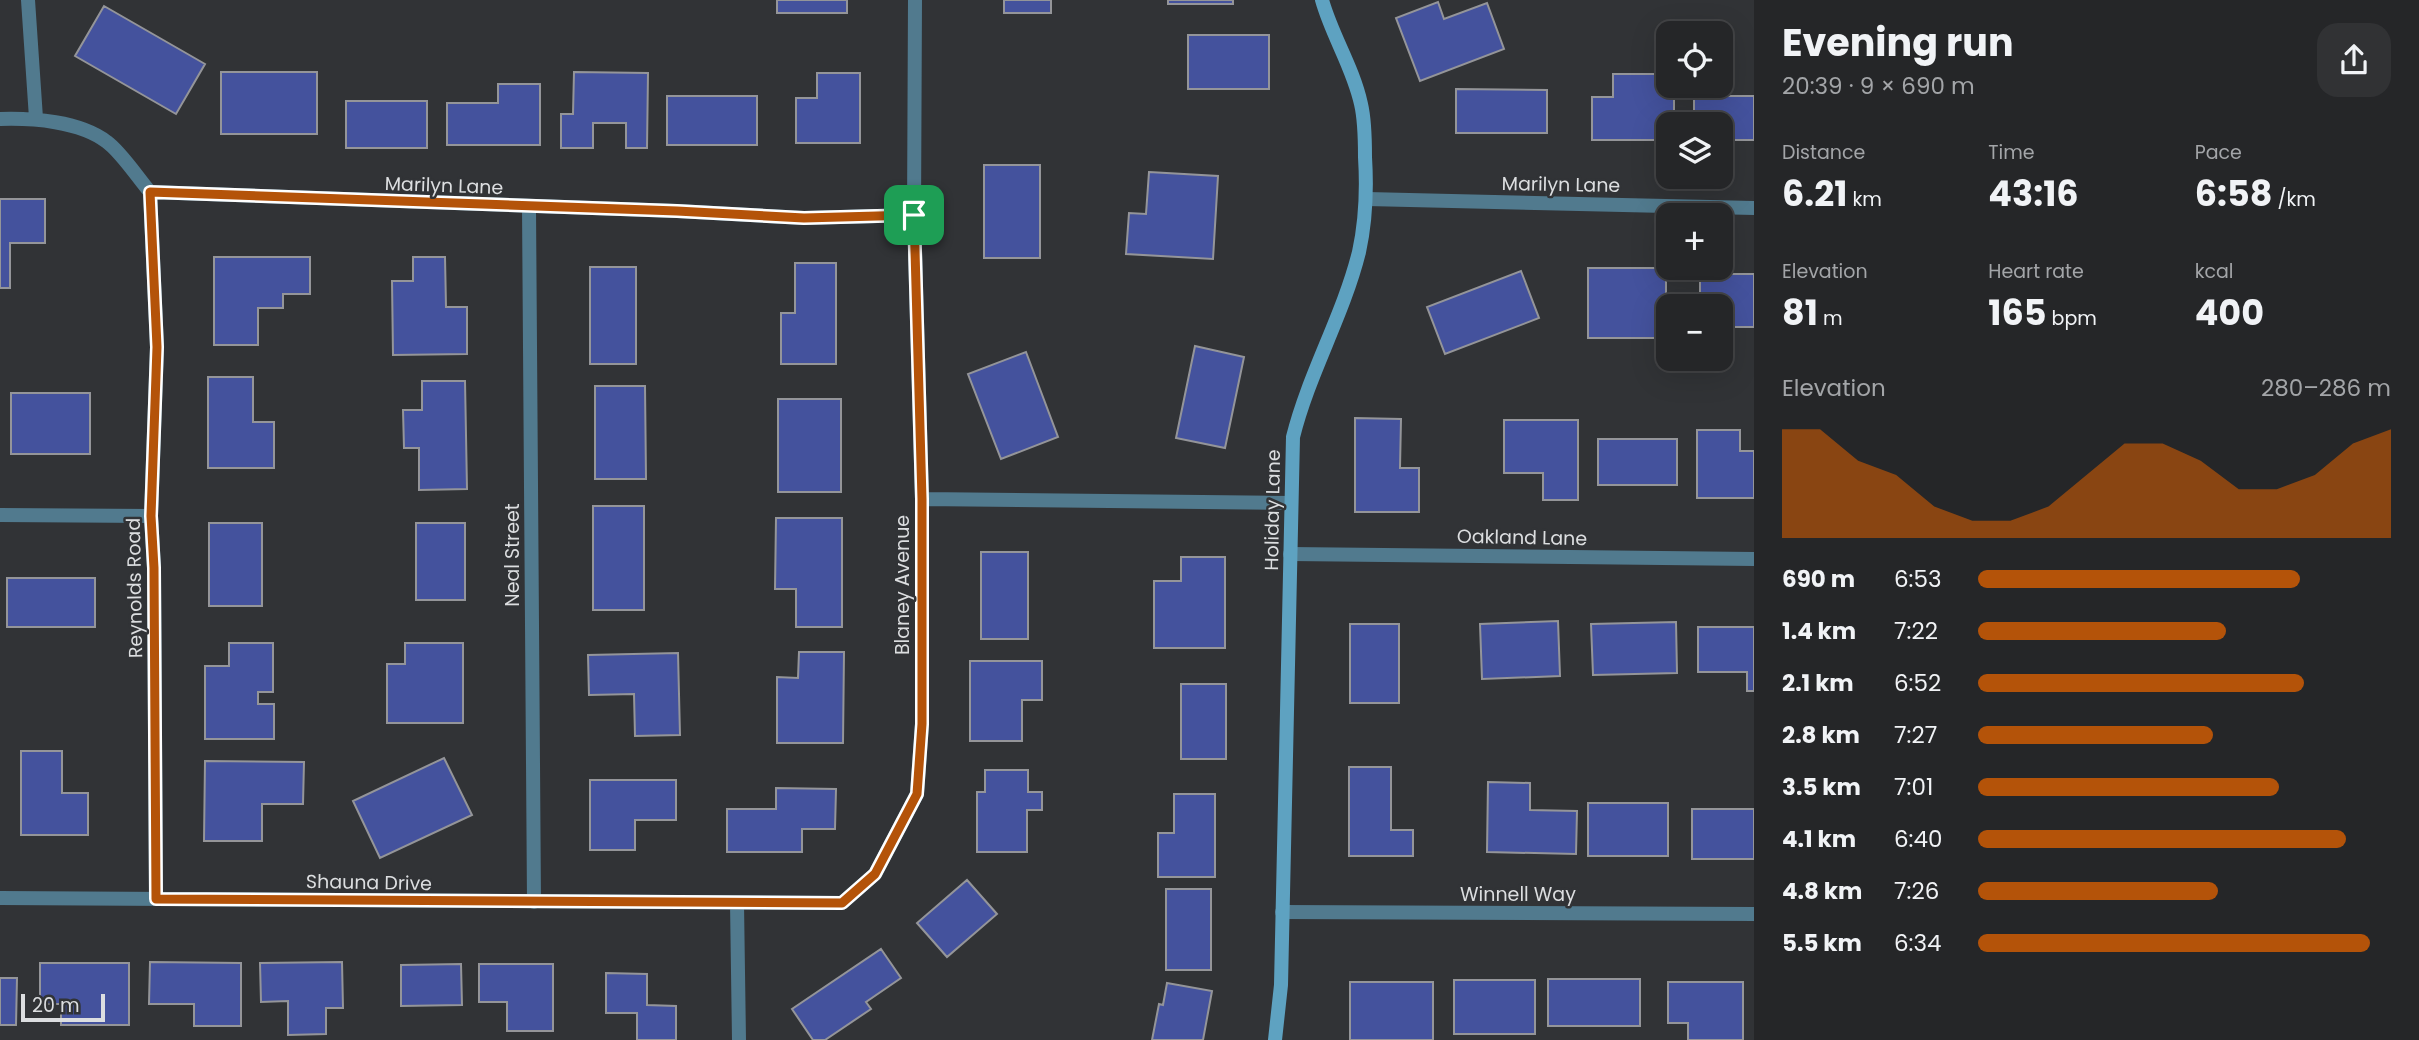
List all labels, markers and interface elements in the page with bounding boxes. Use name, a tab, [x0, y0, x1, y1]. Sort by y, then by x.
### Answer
text: Evening run	[1782, 16, 2014, 69]
map controls	[1656, 21, 1733, 371]
button: locate	[1656, 21, 1733, 98]
button: share	[2317, 23, 2391, 97]
text: 20:39 · 9 × 690 m	[1782, 70, 1975, 102]
button: layers	[1656, 112, 1733, 189]
text: Distance	[1782, 139, 1865, 166]
text: Time	[1988, 139, 2035, 166]
text: Pace	[2195, 139, 2242, 166]
text: 6.21	[1782, 169, 1847, 218]
text: 43:16	[1988, 169, 2079, 218]
text: 6:58	[2195, 169, 2272, 218]
street label: Marilyn Lane	[384, 170, 504, 201]
street label: Marilyn Lane	[1501, 170, 1620, 199]
pin	[884, 185, 944, 245]
text: km	[1847, 186, 1882, 213]
text: /km	[2272, 186, 2316, 213]
icon: arrive	[895, 196, 933, 234]
button: +	[1656, 203, 1733, 280]
text: Elevation	[1782, 258, 1868, 285]
text: Heart rate	[1988, 258, 2084, 285]
text: kcal	[2195, 258, 2234, 285]
text: 81	[1782, 288, 1818, 337]
text: 165	[1988, 288, 2047, 337]
text: 400	[2195, 288, 2264, 337]
button: −	[1656, 294, 1733, 371]
text: m	[1818, 305, 1843, 332]
text: bpm	[2047, 305, 2097, 332]
text: Elevation	[1782, 372, 1886, 404]
text: 280–286 m	[2261, 372, 2391, 404]
street label: Holiday Lane	[1258, 449, 1287, 571]
street label: Neal Street	[499, 503, 526, 607]
street label: Blaney Avenue	[889, 515, 916, 655]
street label: Reynolds Road	[120, 518, 149, 658]
street label: Oakland Lane	[1457, 523, 1587, 552]
text: 690 m	[1782, 563, 1855, 595]
text: 6:53	[1894, 563, 1942, 595]
text: 1.4 km	[1782, 615, 1856, 647]
text: 7:22	[1894, 615, 1938, 647]
text: 2.1 km	[1782, 667, 1854, 699]
text: 6:52	[1894, 667, 1941, 699]
text: 2.8 km	[1782, 719, 1860, 751]
text: 7:27	[1894, 719, 1937, 751]
text: 3.5 km	[1782, 771, 1861, 803]
text: 7:01	[1894, 771, 1933, 803]
text: 4.1 km	[1782, 823, 1856, 855]
text: 6:40	[1894, 823, 1942, 855]
street label: Shauna Drive	[306, 868, 432, 897]
text: 4.8 km	[1782, 875, 1862, 907]
text: 7:26	[1894, 875, 1939, 907]
street label: Winnell Way	[1460, 881, 1576, 908]
text: 5.5 km	[1782, 927, 1862, 959]
text: 6:34	[1894, 927, 1942, 959]
scale bar	[21, 991, 105, 1023]
text: 20 m	[32, 992, 80, 1019]

